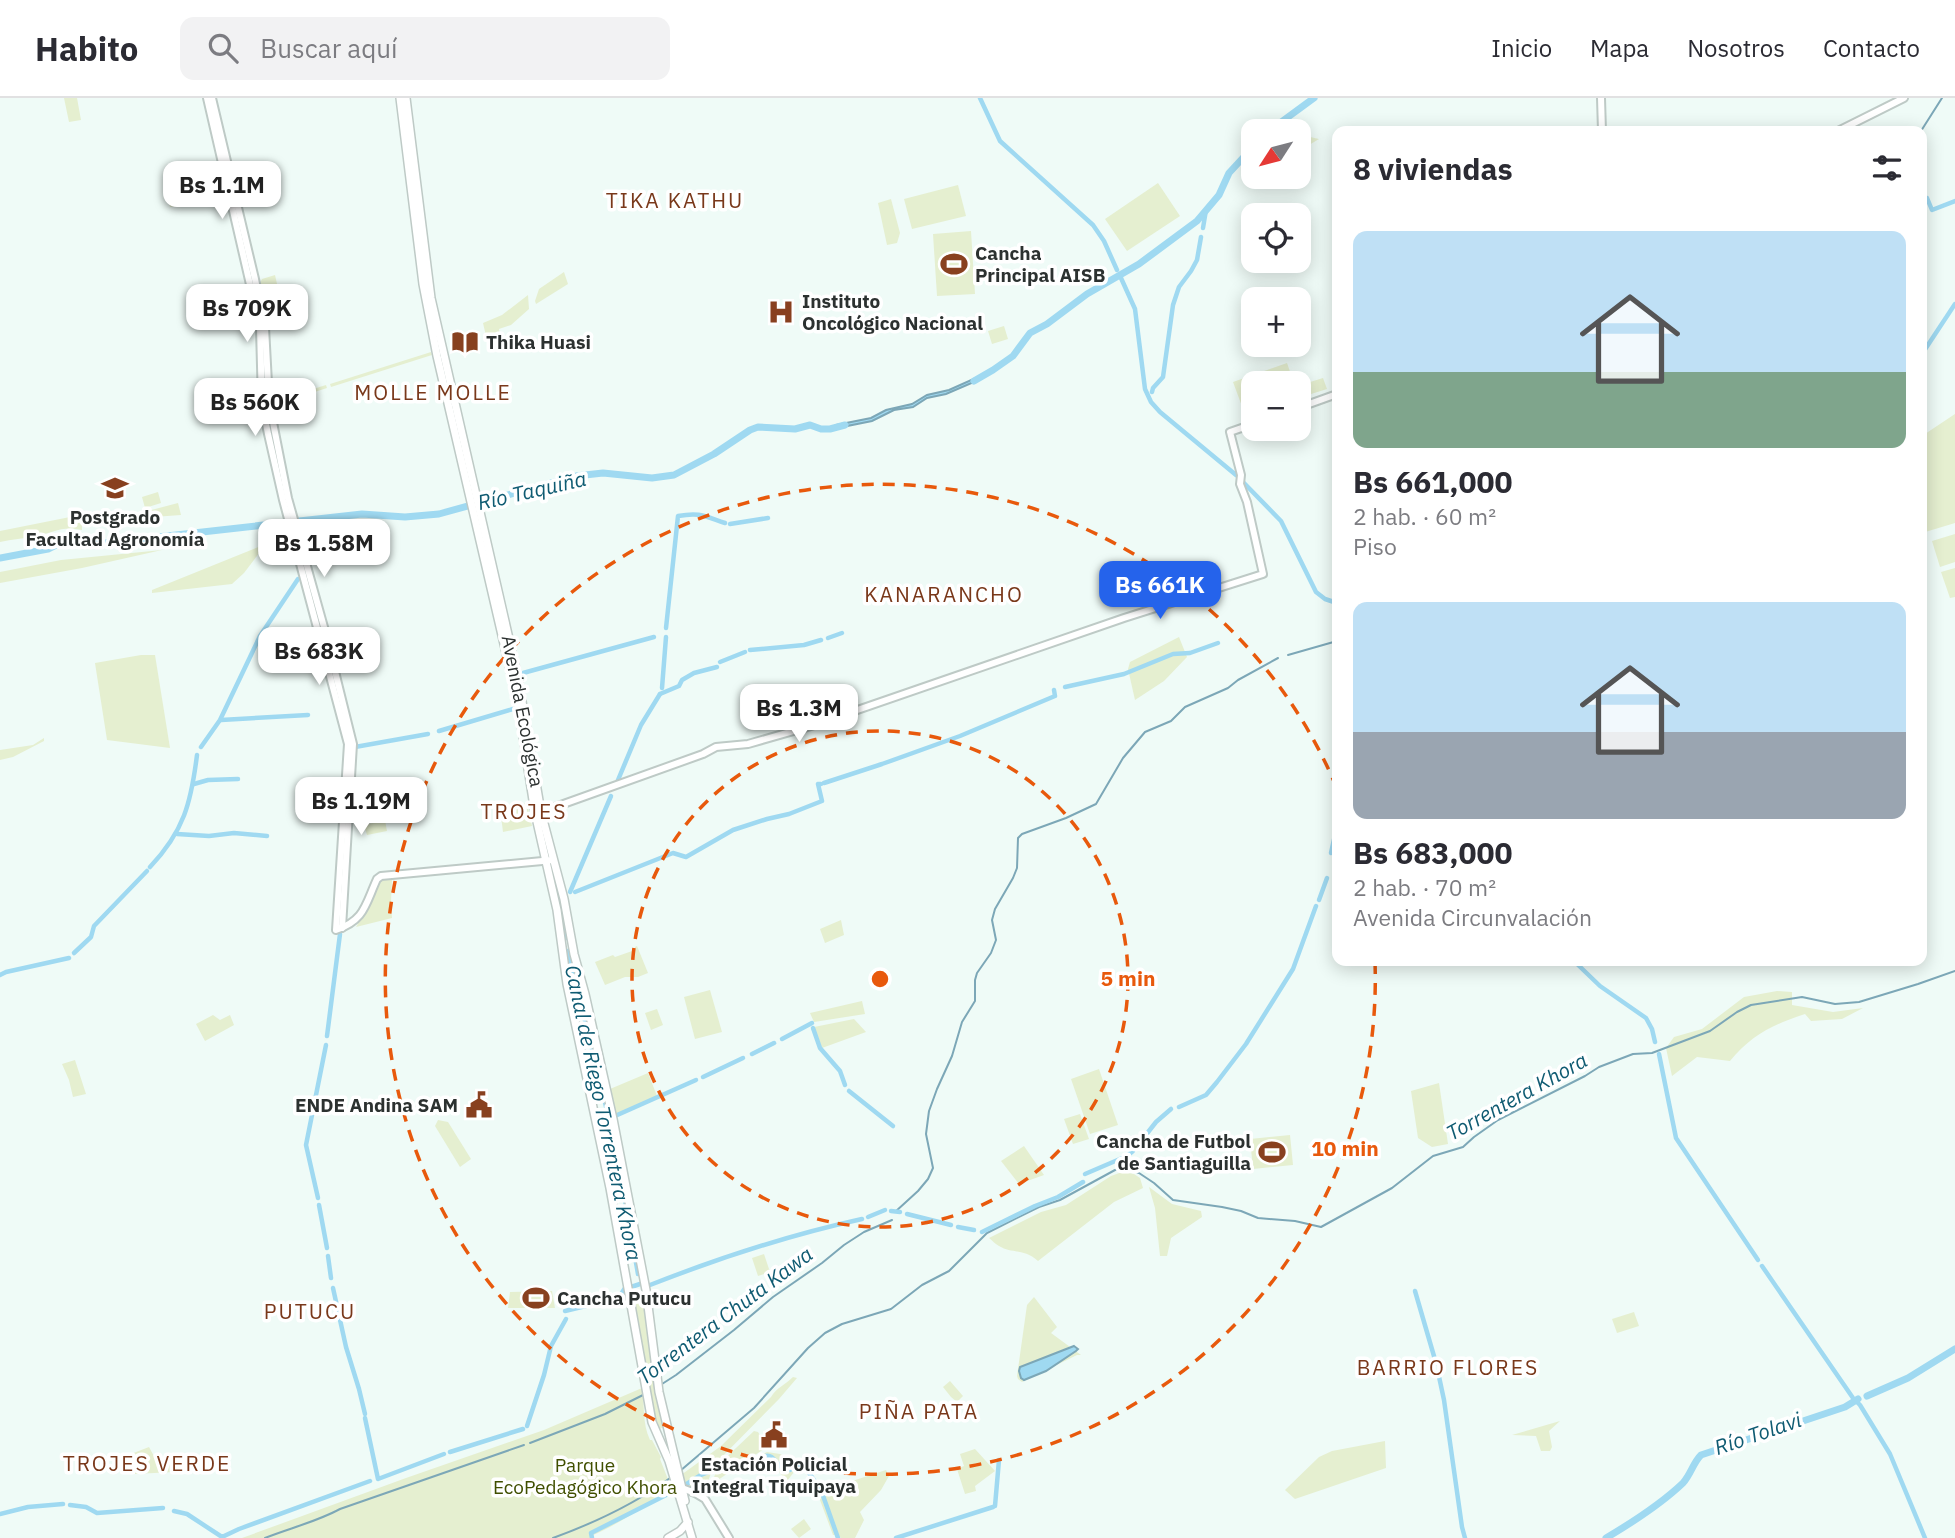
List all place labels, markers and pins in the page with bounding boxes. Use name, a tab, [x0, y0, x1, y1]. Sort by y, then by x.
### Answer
pin: Bs 1.1M	[157, 162, 287, 221]
place label: Cancha Principal AISB	[975, 241, 1105, 287]
sports icon: Cancha Principal AISB	[939, 249, 969, 279]
pin: Bs 709K	[182, 285, 312, 344]
place label: Instituto Oncológico Nacional	[802, 289, 983, 335]
hospital icon: Instituto Oncológico Nacional	[766, 297, 796, 327]
library icon: Thika Huasi	[450, 327, 480, 357]
place label: Thika Huasi	[486, 330, 591, 354]
pin: Bs 560K	[190, 378, 320, 438]
school or university icon: Postgrado Facultad Agronomía	[100, 473, 130, 503]
place label: Postgrado Facultad Agronomía	[25, 505, 205, 551]
pin: Bs 1.58M	[252, 519, 396, 579]
pin: Bs 661K	[1095, 561, 1225, 621]
pin: Bs 683K	[254, 628, 384, 687]
pin: Bs 1.3M	[734, 684, 864, 744]
pin: Bs 1.19M	[289, 778, 433, 837]
centre of rings	[868, 967, 892, 991]
public building icon: ENDE Andina SAM	[464, 1090, 494, 1120]
place label: ENDE Andina SAM	[295, 1093, 458, 1117]
place label: Cancha de Futbol de Santiaguilla	[1096, 1129, 1251, 1175]
sports icon: Cancha de Futbol de Santiaguilla	[1257, 1137, 1287, 1167]
sports icon: Cancha Putucu	[521, 1283, 551, 1313]
place label: Cancha Putucu	[557, 1286, 691, 1310]
public building icon: Estación Policial Integral Tiquipaya	[759, 1420, 789, 1450]
place label: Estación Policial Integral Tiquipaya	[692, 1452, 856, 1498]

